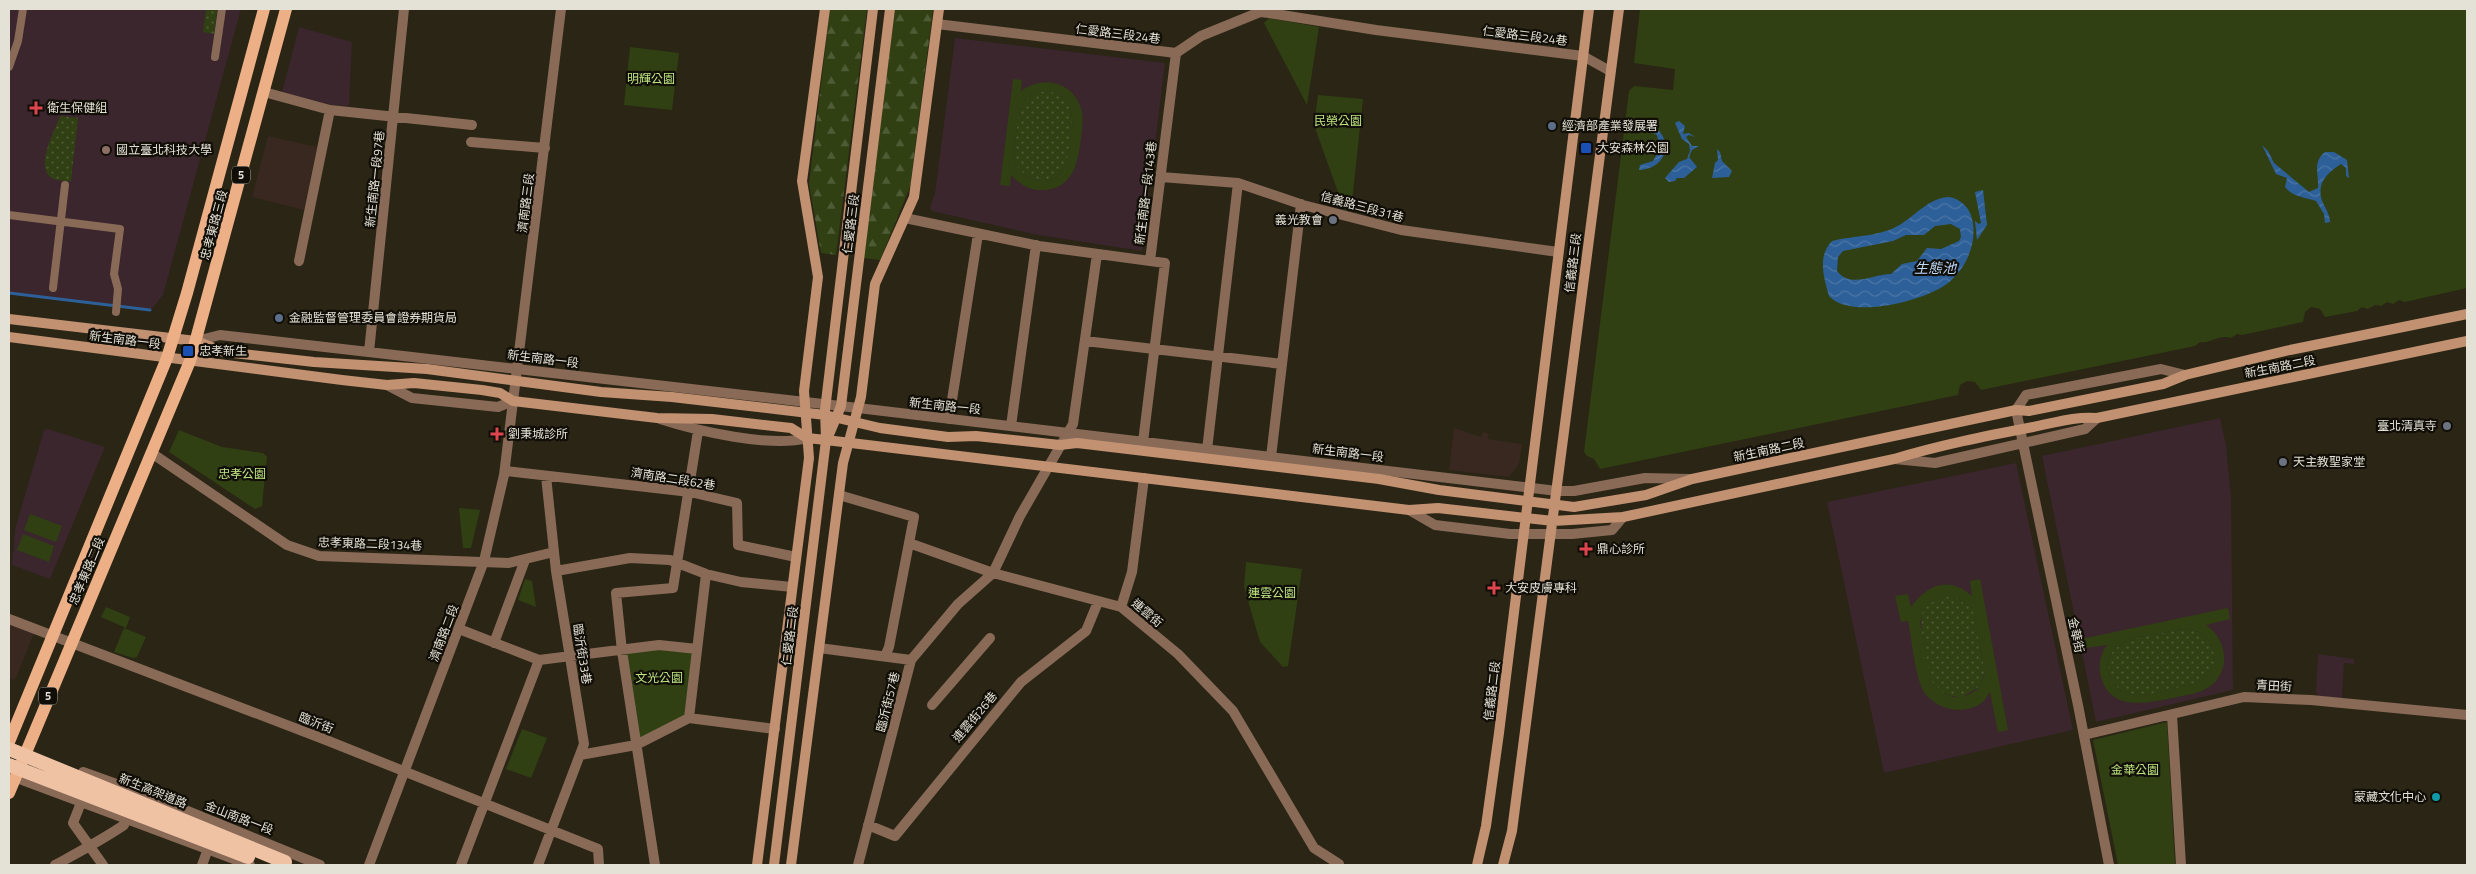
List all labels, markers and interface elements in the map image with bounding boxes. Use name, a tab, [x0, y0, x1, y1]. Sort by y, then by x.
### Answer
street label: 仁愛路三段24巷	[1074, 19, 1162, 48]
street label: 仁愛路三段24巷	[1481, 21, 1569, 50]
park label: 明輝公園	[627, 69, 675, 88]
place label: 衛生保健組	[47, 98, 107, 117]
marker: 衛生保健組	[29, 101, 43, 115]
park label: 民榮公園	[1314, 111, 1362, 130]
place label: 經濟部產業發展署	[1562, 116, 1658, 135]
marker: 經濟部產業發展署	[1546, 120, 1558, 132]
street label: 新生南路一段97巷	[360, 129, 389, 228]
place label: 大安森林公園	[1597, 138, 1669, 157]
place label: 國立臺北科技大學	[116, 140, 212, 159]
street label: 新生南路一段143巷	[1130, 140, 1161, 246]
marker: 大安森林公園	[1579, 141, 1593, 155]
marker: 國立臺北科技大學	[100, 144, 112, 156]
road number: 5	[232, 166, 250, 184]
street label: 濟南路三段	[512, 172, 539, 234]
street label: 信義路三段31巷	[1318, 186, 1406, 227]
street label: 忠孝東路三段	[195, 188, 232, 262]
street label: 仁愛路三段	[837, 193, 864, 255]
place label: 義光教會	[1275, 210, 1323, 229]
marker: 義光教會	[1327, 214, 1339, 226]
street label: 信義路三段	[1559, 232, 1586, 294]
water label: 生態池	[1914, 257, 1958, 278]
place label: 金融監督管理委員會證券期貨局	[289, 308, 457, 327]
marker: 金融監督管理委員會證券期貨局	[273, 312, 285, 324]
street label: 新生南路一段	[88, 326, 162, 353]
place label: 忠孝新生	[199, 341, 247, 360]
marker: 忠孝新生	[181, 344, 195, 358]
street label: 新生南路一段	[506, 345, 580, 372]
street label: 新生南路二段	[2243, 350, 2317, 383]
street label: 新生南路一段	[908, 392, 982, 419]
place label: 臺北清真寺	[2377, 416, 2437, 435]
marker: 臺北清真寺	[2441, 420, 2453, 432]
place label: 劉秉城診所	[508, 424, 568, 443]
marker: 劉秉城診所	[490, 427, 504, 441]
street label: 新生南路二段	[1732, 433, 1806, 466]
street label: 新生南路一段	[1311, 439, 1385, 466]
place label: 天主教聖家堂	[2293, 452, 2365, 471]
marker: 天主教聖家堂	[2277, 456, 2289, 468]
street label: 濟南路二段62巷	[629, 462, 717, 495]
park label: 忠孝公園	[218, 464, 266, 483]
street label: 忠孝東路二段134巷	[318, 532, 422, 555]
street label: 忠孝東路二段	[64, 534, 109, 608]
place label: 鼎心診所	[1597, 539, 1645, 558]
marker: 鼎心診所	[1579, 542, 1593, 556]
place label: 大安皮膚專科	[1505, 578, 1577, 597]
marker: 大安皮膚專科	[1487, 581, 1501, 595]
park label: 連雲公園	[1248, 583, 1296, 602]
street label: 連雲街	[1127, 594, 1167, 631]
street label: 濟南路二段	[424, 601, 463, 664]
street label: 仁愛路二段	[776, 605, 803, 667]
street label: 金華街	[2063, 615, 2090, 654]
street label: 臨沂街33巷	[568, 622, 597, 686]
street label: 信義路二段	[1478, 660, 1505, 722]
park label: 文光公園	[635, 668, 683, 687]
street label: 臨沂街57巷	[871, 670, 904, 734]
street label: 青田街	[2256, 675, 2293, 696]
street label: 連雲街26巷	[948, 687, 1002, 746]
road number: 5	[39, 688, 57, 704]
street label: 臨沂街	[296, 707, 336, 738]
park label: 金華公園	[2111, 760, 2159, 779]
street label: 新生高架道路	[116, 768, 190, 813]
place label: 蒙藏文化中心	[2354, 787, 2426, 806]
marker: 蒙藏文化中心	[2430, 791, 2442, 803]
street label: 金山南路一段	[202, 796, 276, 839]

